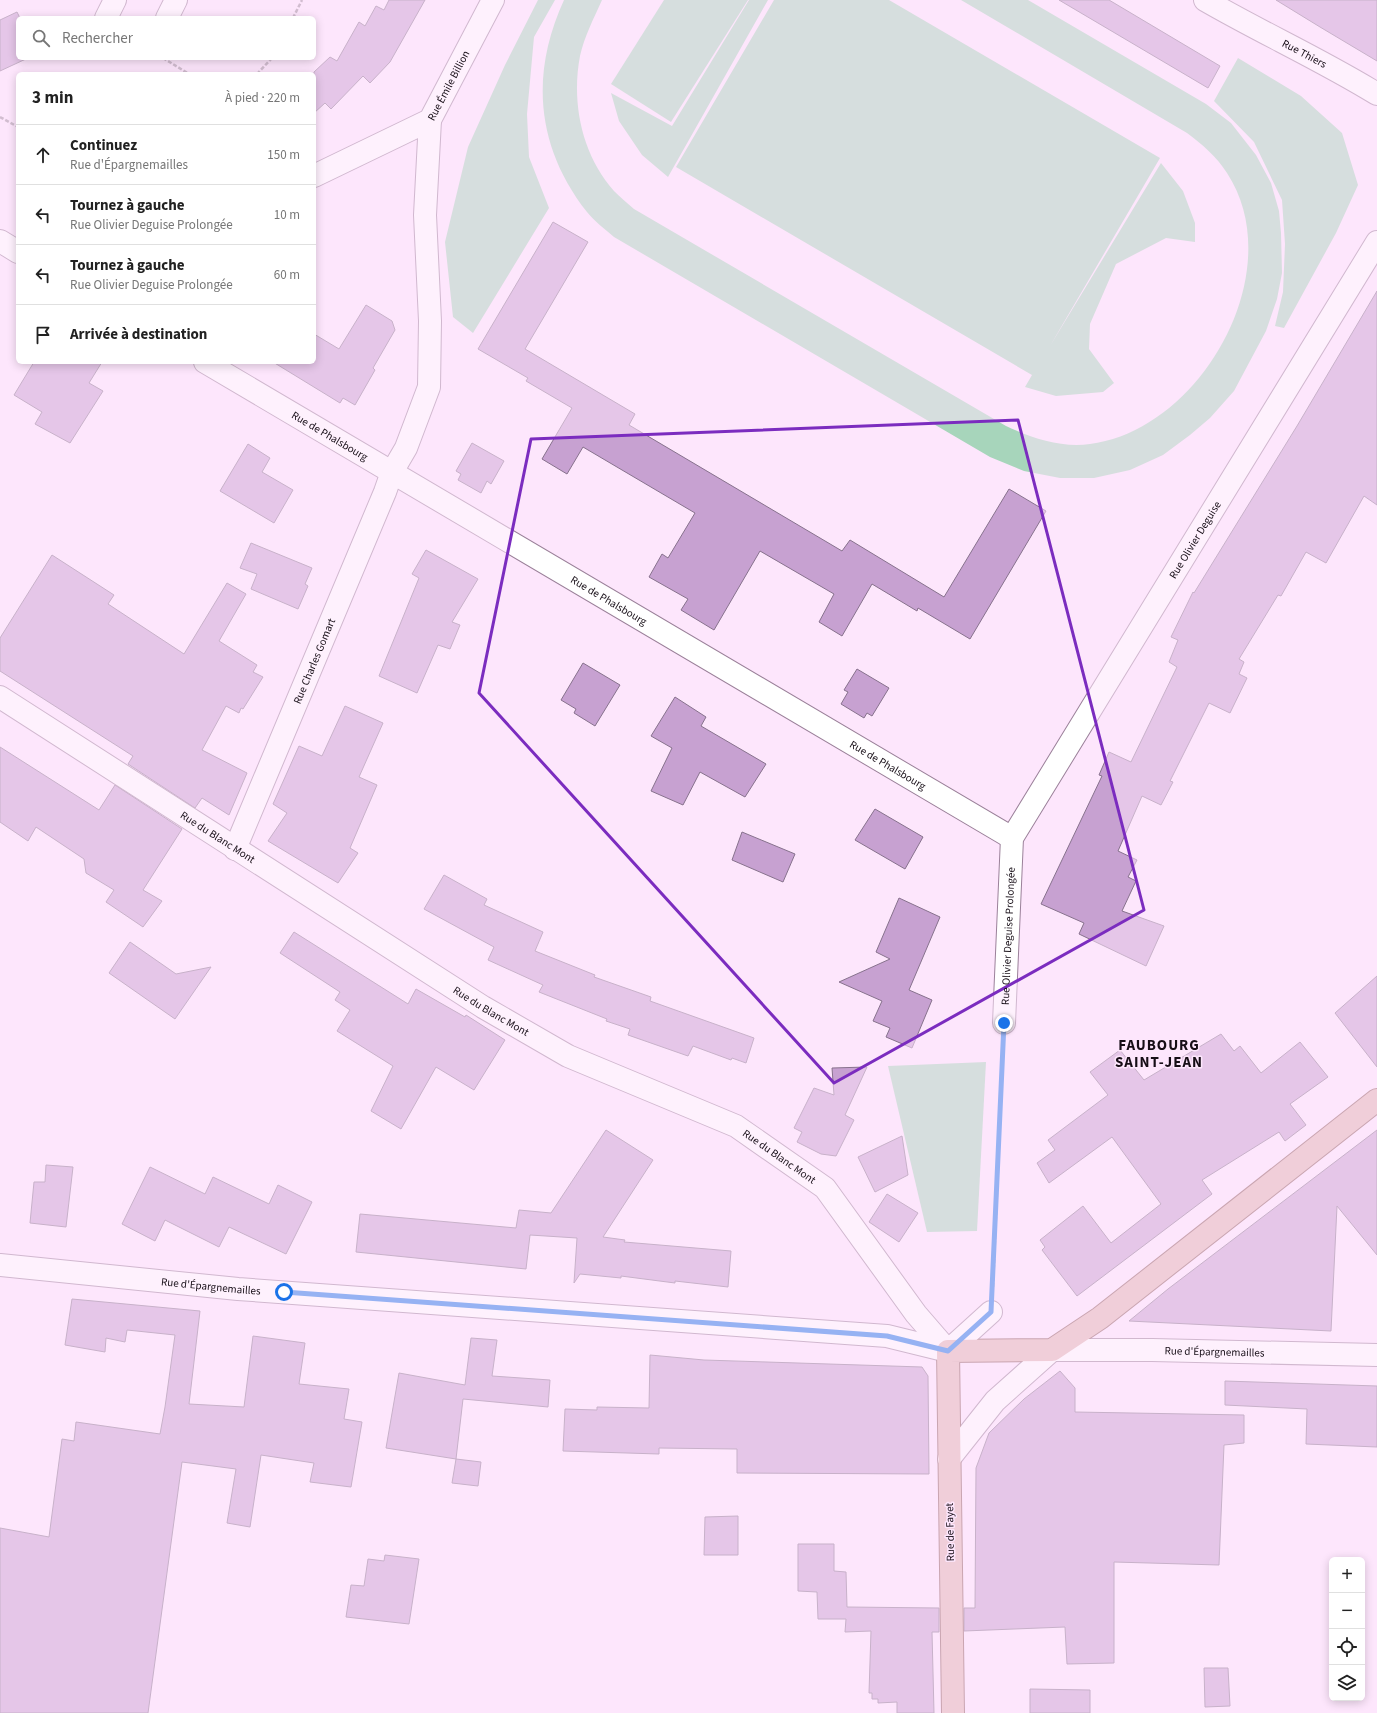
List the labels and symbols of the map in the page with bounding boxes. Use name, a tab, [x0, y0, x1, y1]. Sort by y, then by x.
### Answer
street label: Rue Thiers	[1280, 36, 1330, 72]
street label: Rue Émile Billion	[424, 47, 473, 123]
street label: Rue de Phalsbourg	[289, 407, 371, 464]
street label: Rue Olivier Deguise	[1165, 498, 1225, 581]
street label: Rue de Phalsbourg	[568, 572, 650, 629]
street label: Rue Charles Gomart	[289, 616, 339, 706]
street label: Rue de Phalsbourg	[847, 737, 929, 793]
street label: Rue du Blanc Mont	[178, 807, 258, 867]
street label: Rue Olivier Deguise Prolongée	[997, 866, 1018, 1005]
street label: Rue du Blanc Mont	[450, 982, 532, 1040]
route end	[995, 1014, 1013, 1032]
district label: FAUBOURG SAINT-JEAN	[1115, 1035, 1203, 1073]
street label: Rue du Blanc Mont	[740, 1126, 819, 1187]
street label: Rue d'Épargnemailles	[160, 1274, 262, 1298]
route start	[275, 1283, 293, 1301]
street label: Rue d'Épargnemailles	[1164, 1343, 1265, 1360]
street label: Rue de Fayet	[942, 1502, 958, 1561]

